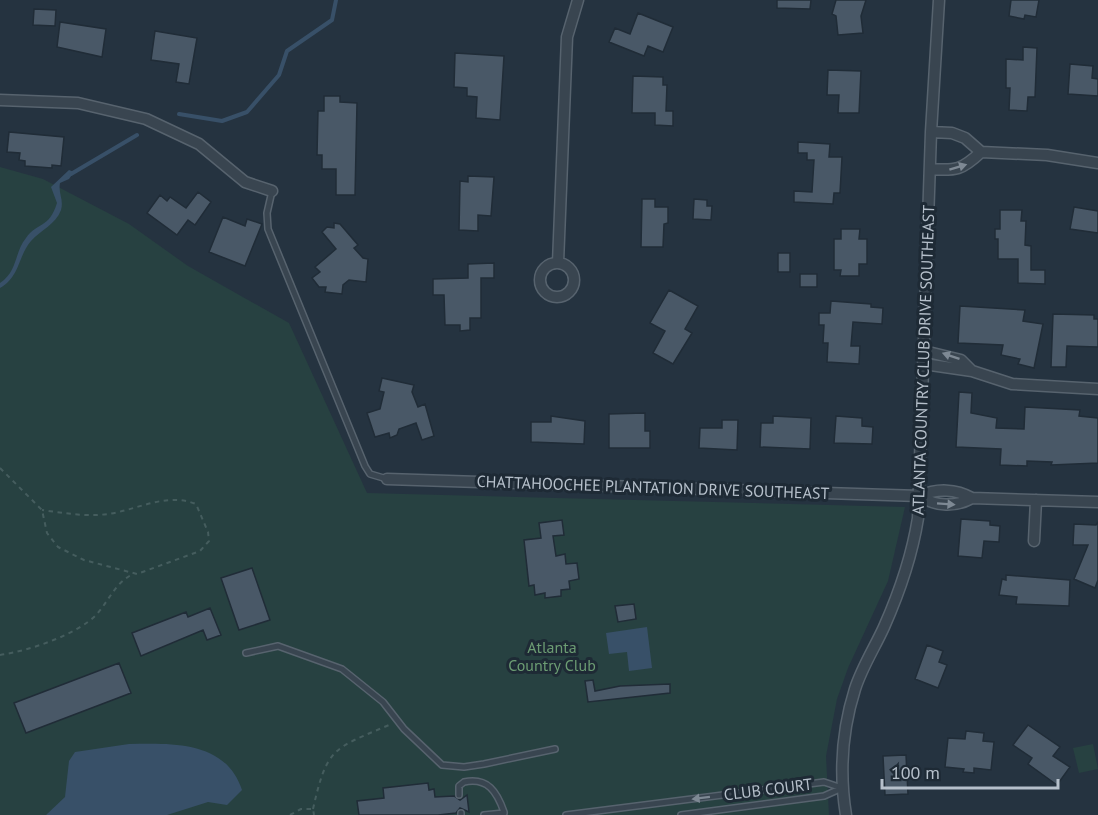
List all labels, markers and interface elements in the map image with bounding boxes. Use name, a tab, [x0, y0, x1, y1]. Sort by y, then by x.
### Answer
one-way arrow	[949, 162, 967, 171]
street label: ATLANTA COUNTRY CLUB DRIVE SOUTHEAST	[908, 204, 938, 515]
one-way arrow	[942, 351, 960, 361]
street label: CHATTAHOOCHEE PLANTATION DRIVE SOUTHEAST	[476, 471, 830, 503]
one-way arrow	[937, 499, 956, 509]
park label: Atlanta Country Club	[508, 637, 596, 675]
scale bar	[882, 752, 1058, 790]
text: 100 m	[891, 761, 940, 784]
street label: CLUB COURT	[723, 774, 813, 804]
one-way arrow	[692, 793, 711, 803]

